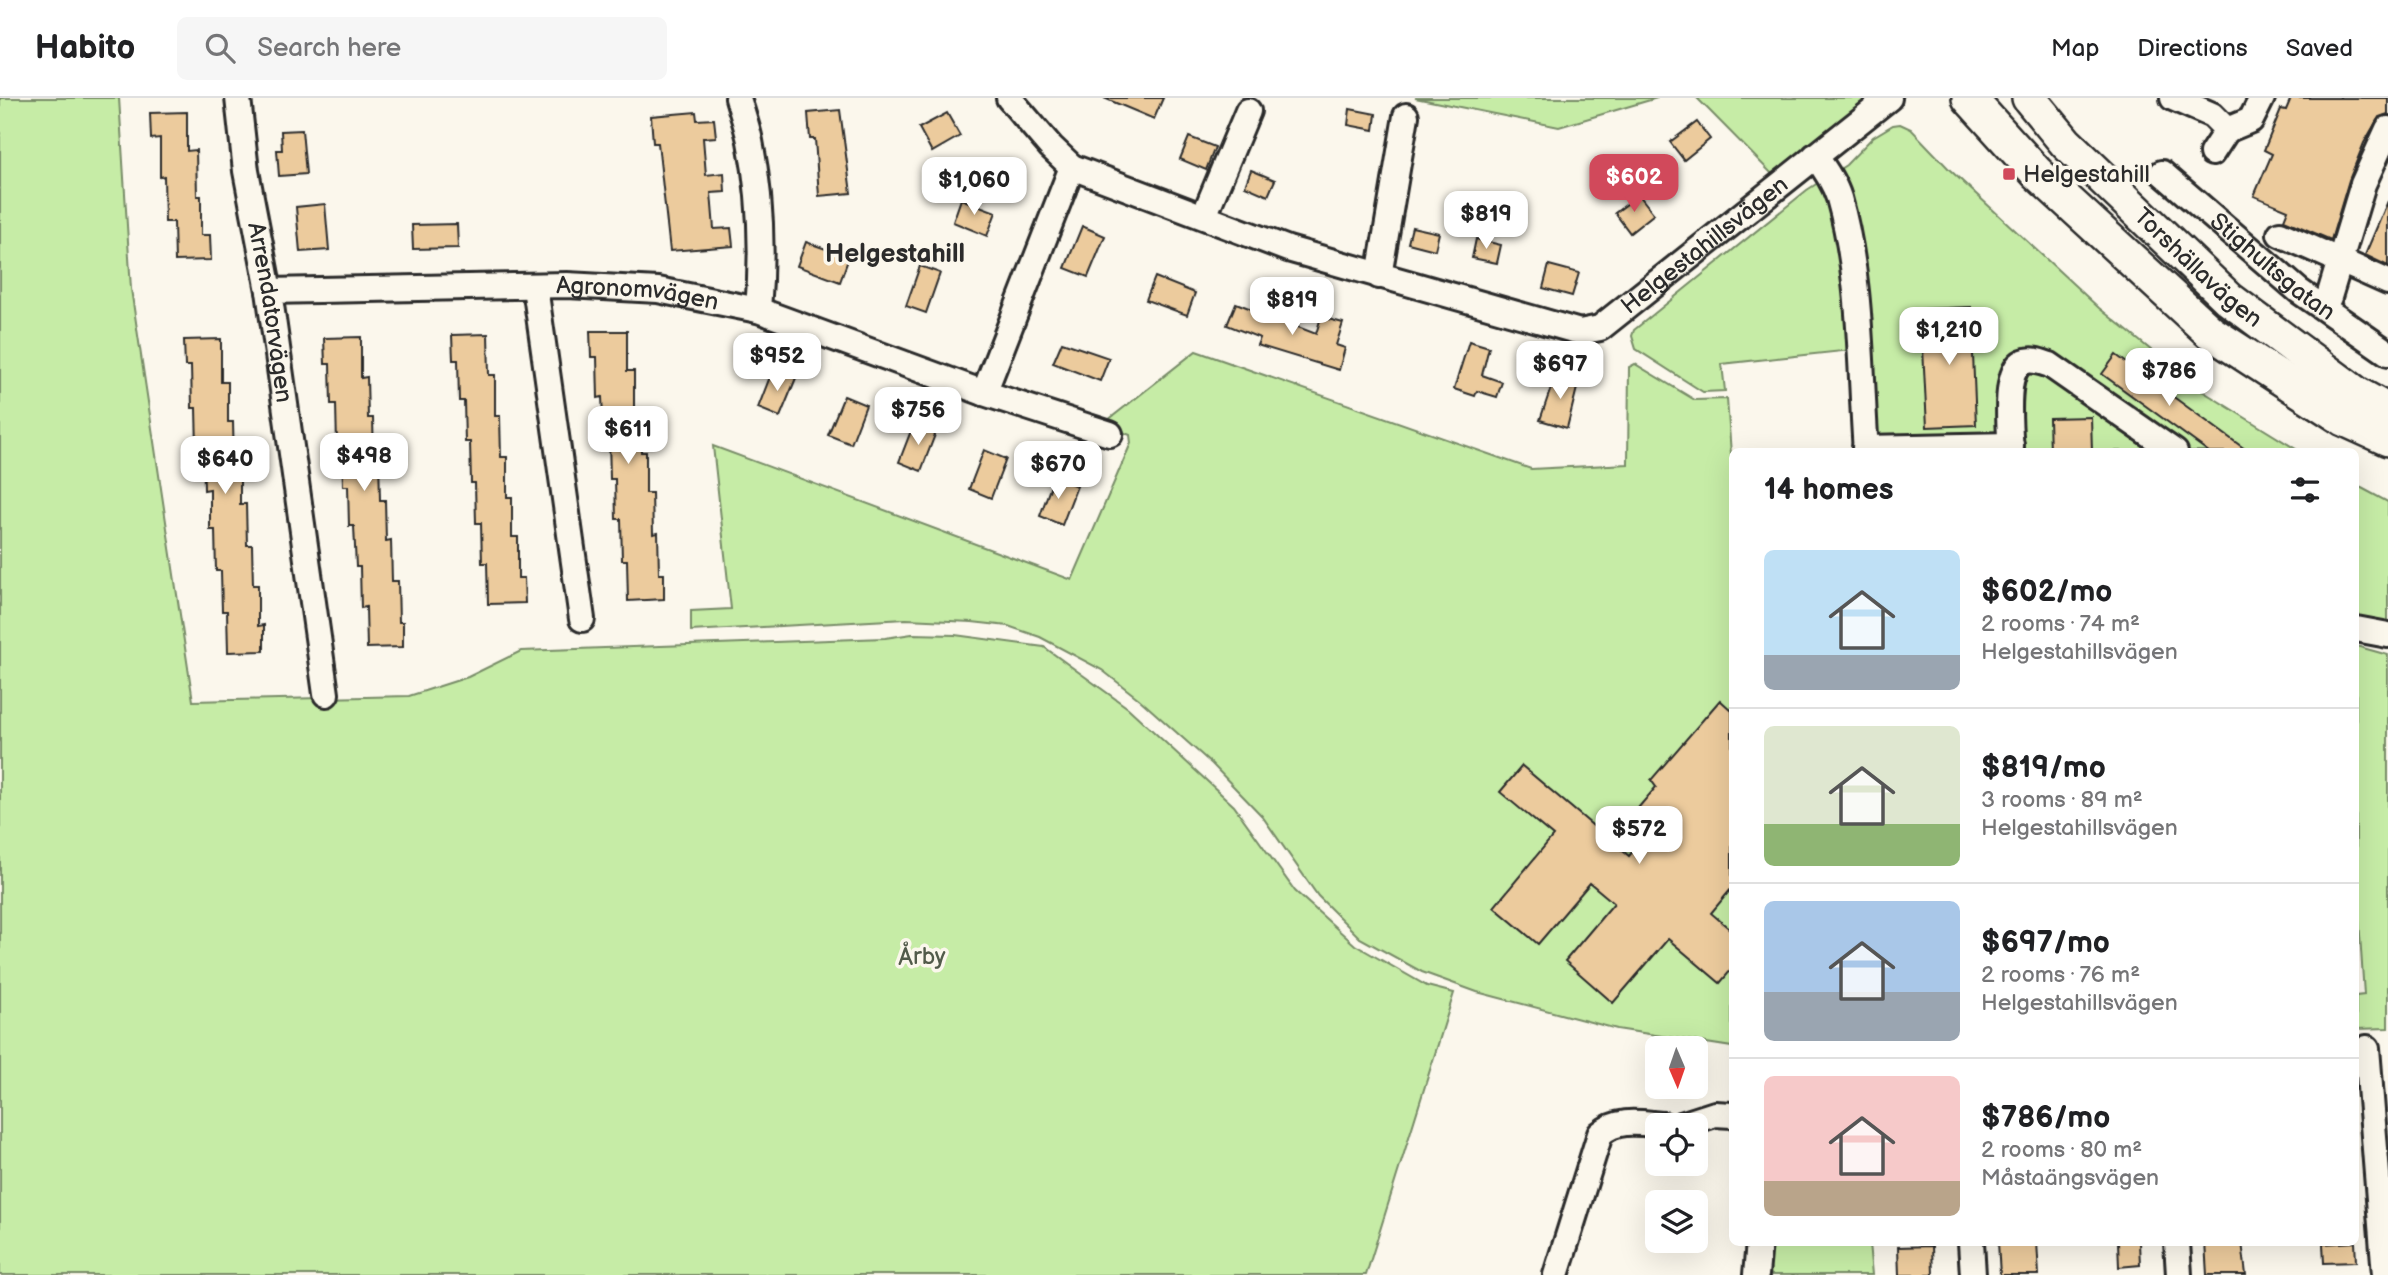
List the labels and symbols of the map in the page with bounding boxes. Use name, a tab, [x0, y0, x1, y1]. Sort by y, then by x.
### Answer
pin: $602	[1593, 155, 1675, 214]
pin: $1,060	[917, 158, 1031, 217]
place label: Helgestahill	[2023, 160, 2150, 189]
marker: Helgestahill	[2001, 166, 2017, 182]
street label: Helgestahillsvägen	[1615, 170, 1794, 320]
pin: $819	[1445, 192, 1527, 251]
street label: Torshällavägen	[2128, 202, 2268, 333]
street label: Stighultsgatan	[2204, 207, 2341, 326]
street label: Arrendatorvägen	[242, 220, 299, 404]
district label: Helgestahill	[825, 239, 965, 270]
street label: Agronomvägen	[556, 270, 721, 316]
pin: $819	[1251, 278, 1333, 337]
pin: $1,210	[1892, 308, 2006, 367]
pin: $952	[736, 334, 818, 393]
pin: $697	[1519, 342, 1601, 401]
pin: $786	[2128, 348, 2210, 408]
pin: $756	[877, 388, 959, 447]
pin: $611	[587, 406, 669, 466]
pin: $498	[323, 434, 405, 493]
pin: $640	[184, 436, 266, 496]
pin: $670	[1017, 442, 1099, 501]
pin: $572	[1598, 806, 1680, 866]
park label: Årby	[898, 941, 946, 971]
north arrow	[1645, 1036, 1708, 1099]

